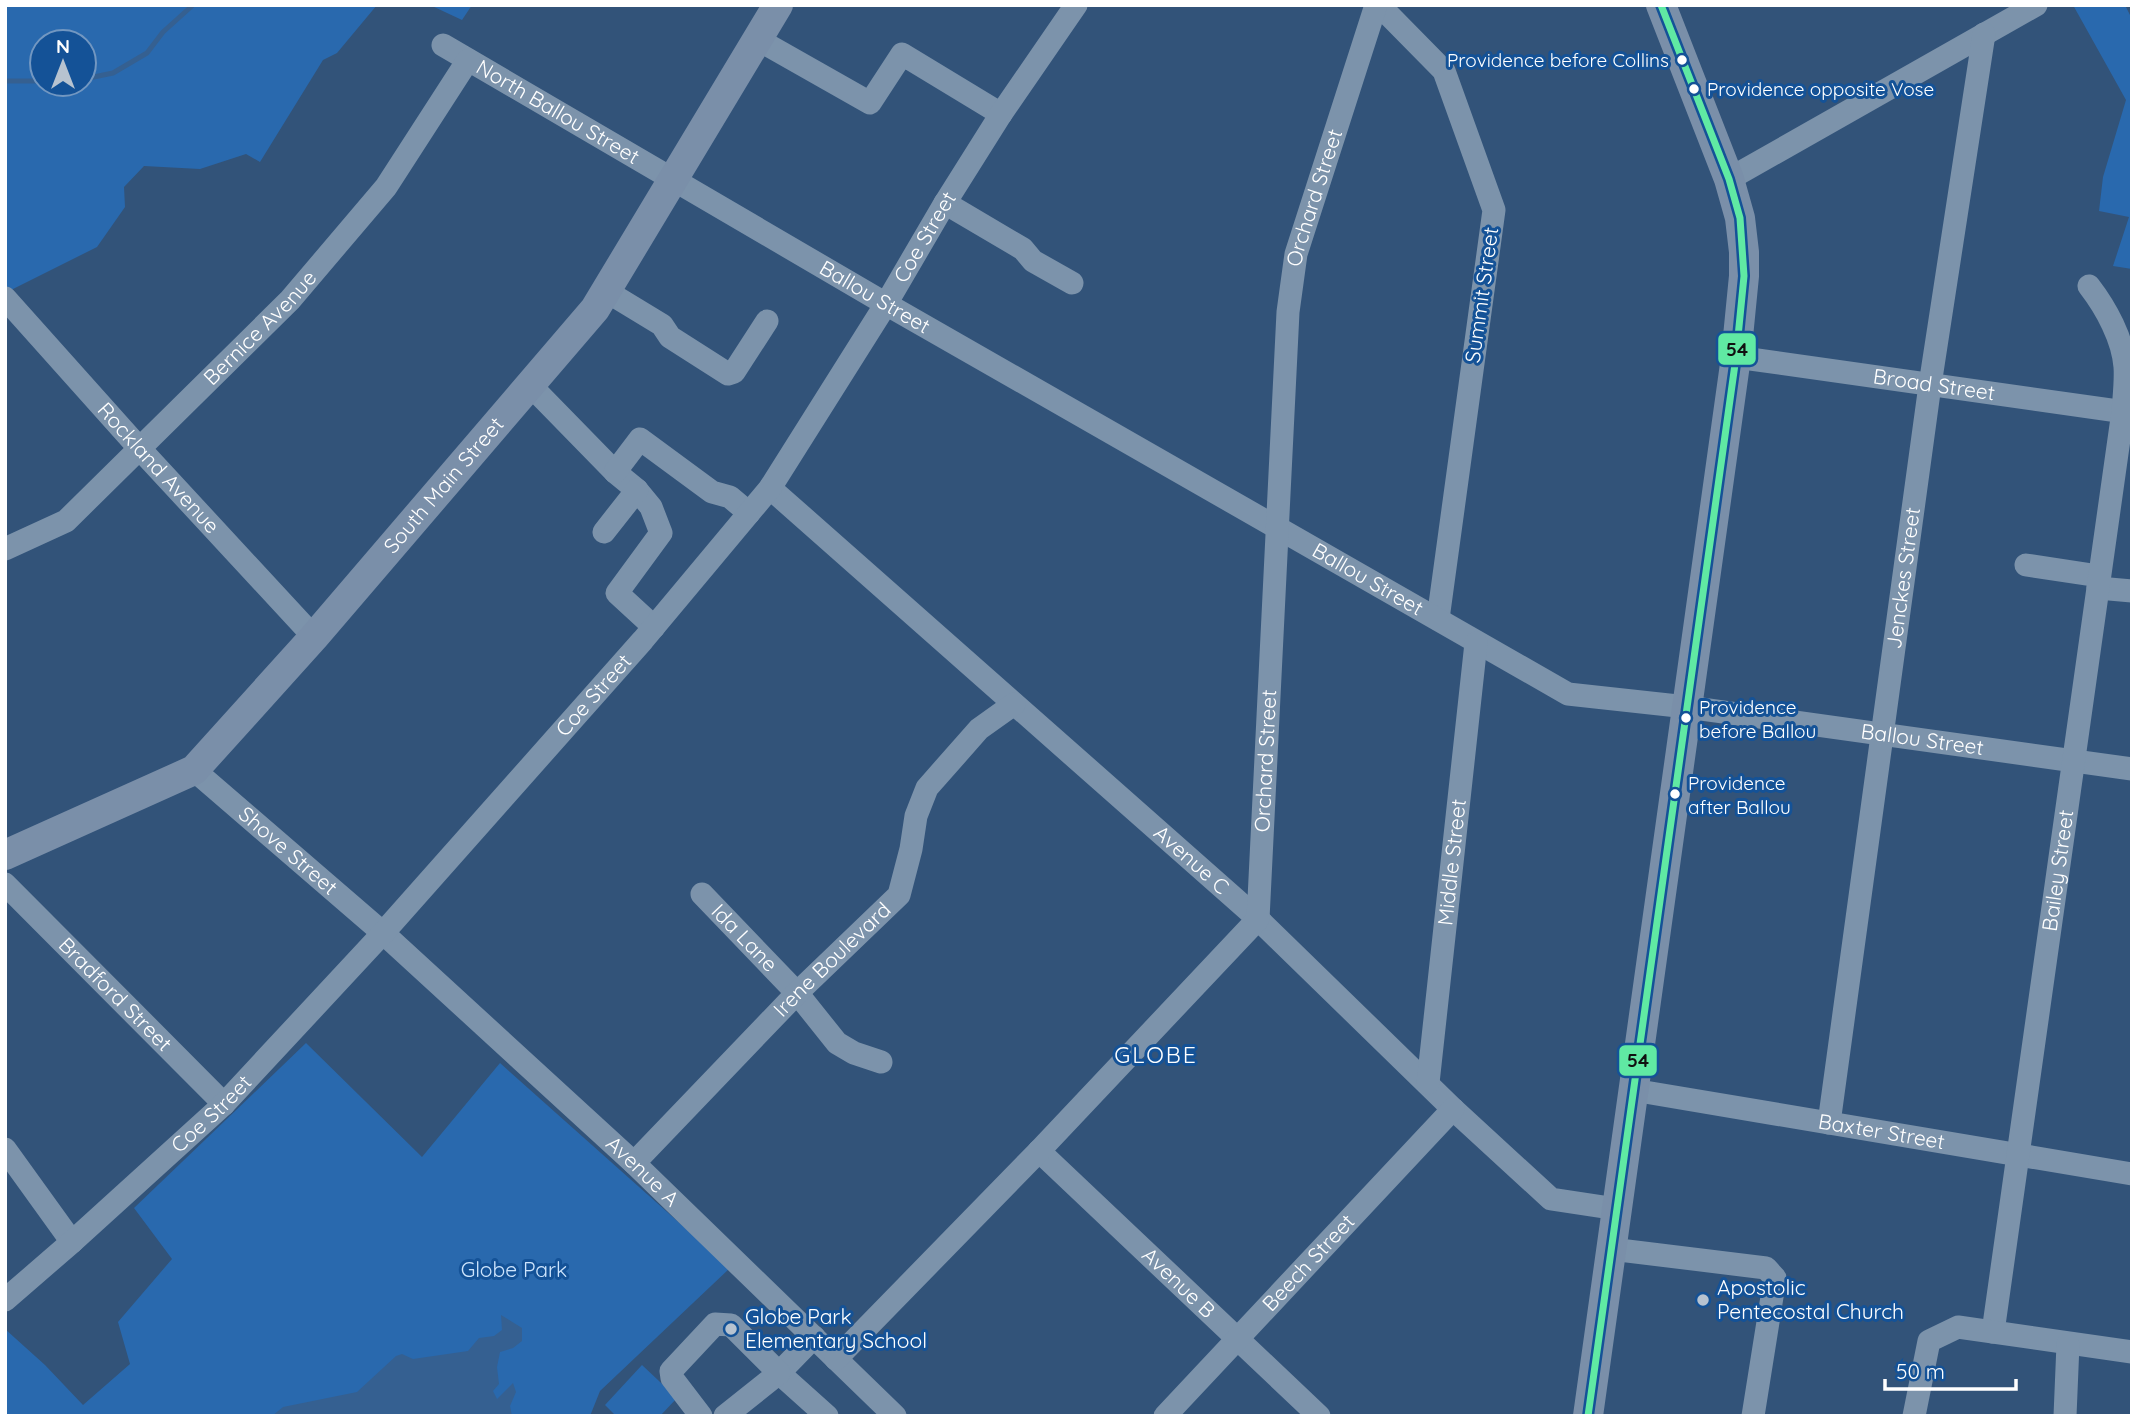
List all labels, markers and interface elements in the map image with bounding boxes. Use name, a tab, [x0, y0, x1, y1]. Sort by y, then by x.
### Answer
north arrow	[28, 28, 98, 98]
text: N	[56, 34, 70, 58]
place label: Providence before Collins	[1447, 48, 1669, 72]
street label: North Ballou Street	[472, 53, 645, 169]
marker: Providence before Collins	[1675, 53, 1689, 67]
place label: Providence opposite Vose	[1707, 77, 1934, 101]
marker: Providence opposite Vose	[1687, 82, 1701, 96]
street label: Orchard Street	[1280, 126, 1347, 268]
street label: Coe Street	[887, 186, 961, 287]
street label: Summit Street	[1459, 225, 1503, 364]
street label: Ballou Street	[815, 254, 935, 339]
street label: Bernice Avenue	[198, 265, 321, 390]
line badge: 54	[1717, 332, 1757, 366]
text: 54	[1726, 337, 1748, 361]
street label: Broad Street	[1872, 363, 1997, 405]
street label: Rockland Avenue	[92, 396, 226, 538]
street label: South Main Street	[378, 411, 509, 558]
street label: Jenckes Street	[1880, 506, 1925, 650]
street label: Ballou Street	[1308, 537, 1428, 621]
street label: Coe Street	[550, 648, 636, 741]
street label: Orchard Street	[1248, 689, 1281, 833]
place label: Providence before Ballou	[1699, 695, 1816, 743]
marker: Providence before Ballou	[1679, 711, 1693, 725]
street label: Ballou Street	[1859, 717, 1985, 760]
place label: Providence after Ballou	[1688, 771, 1791, 819]
marker: Providence after Ballou	[1668, 787, 1682, 801]
street label: Middle Street	[1431, 798, 1471, 927]
street label: Shove Street	[234, 800, 343, 900]
street label: Bailey Street	[2036, 808, 2079, 933]
street label: Avenue C	[1149, 819, 1235, 899]
street label: Irene Boulevard	[767, 896, 896, 1022]
street label: Ida Lane	[706, 898, 784, 977]
street label: Bradford Street	[54, 932, 178, 1056]
district label: GLOBE	[1114, 1040, 1198, 1069]
line badge: 54	[1618, 1044, 1658, 1077]
text: 54	[1627, 1048, 1649, 1072]
street label: Coe Street	[165, 1069, 256, 1158]
street label: Baxter Street	[1817, 1107, 1947, 1154]
street label: Avenue A	[601, 1130, 685, 1212]
street label: Beech Street	[1256, 1208, 1360, 1316]
street label: Avenue B	[1137, 1241, 1221, 1323]
park label: Globe Park	[461, 1256, 567, 1282]
place label: Apostolic Pentecostal Church	[1717, 1274, 1904, 1324]
marker: Apostolic Pentecostal Church	[1695, 1292, 1711, 1308]
place label: Globe Park Elementary School	[745, 1303, 927, 1353]
marker: Globe Park Elementary School	[723, 1321, 739, 1337]
scale bar	[1885, 1348, 2016, 1392]
text: 50 m	[1896, 1358, 1945, 1384]

